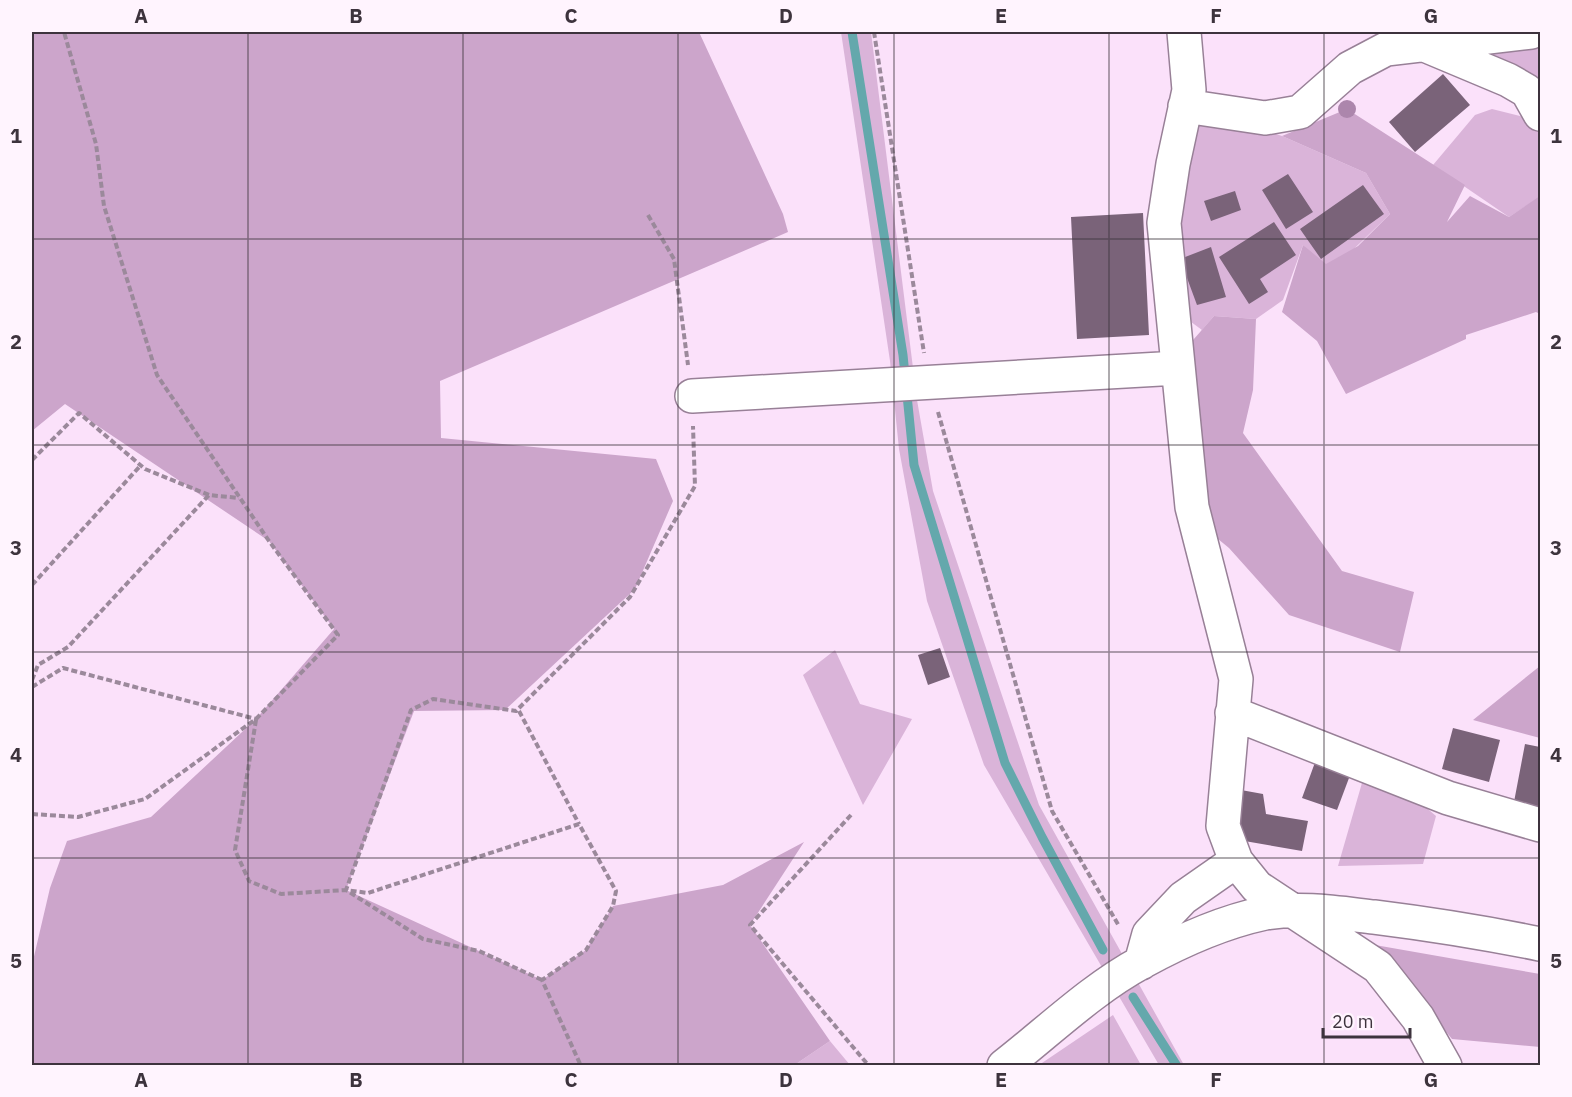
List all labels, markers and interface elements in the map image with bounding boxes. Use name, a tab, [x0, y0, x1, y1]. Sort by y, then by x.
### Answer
text: A	[134, 2, 148, 29]
text: B	[349, 2, 363, 29]
text: C	[564, 2, 578, 29]
text: D	[779, 2, 793, 29]
text: E	[995, 2, 1007, 29]
text: F	[1210, 2, 1222, 29]
text: G	[1424, 2, 1438, 29]
text: 1	[10, 122, 22, 149]
text: 1	[1550, 122, 1562, 149]
text: 2	[10, 328, 22, 355]
text: 2	[1550, 328, 1562, 355]
text: 3	[10, 534, 22, 561]
text: 3	[1550, 534, 1562, 561]
text: 4	[10, 741, 22, 768]
text: 4	[1550, 741, 1562, 768]
text: 5	[10, 947, 22, 974]
text: 5	[1550, 947, 1562, 974]
scale bar	[1323, 1001, 1410, 1039]
text: 20 m	[1332, 1010, 1374, 1033]
text: A	[134, 1066, 148, 1093]
text: B	[349, 1066, 363, 1093]
text: C	[564, 1066, 578, 1093]
text: D	[779, 1066, 793, 1093]
text: E	[995, 1066, 1007, 1093]
text: F	[1210, 1066, 1222, 1093]
text: G	[1424, 1066, 1438, 1093]

